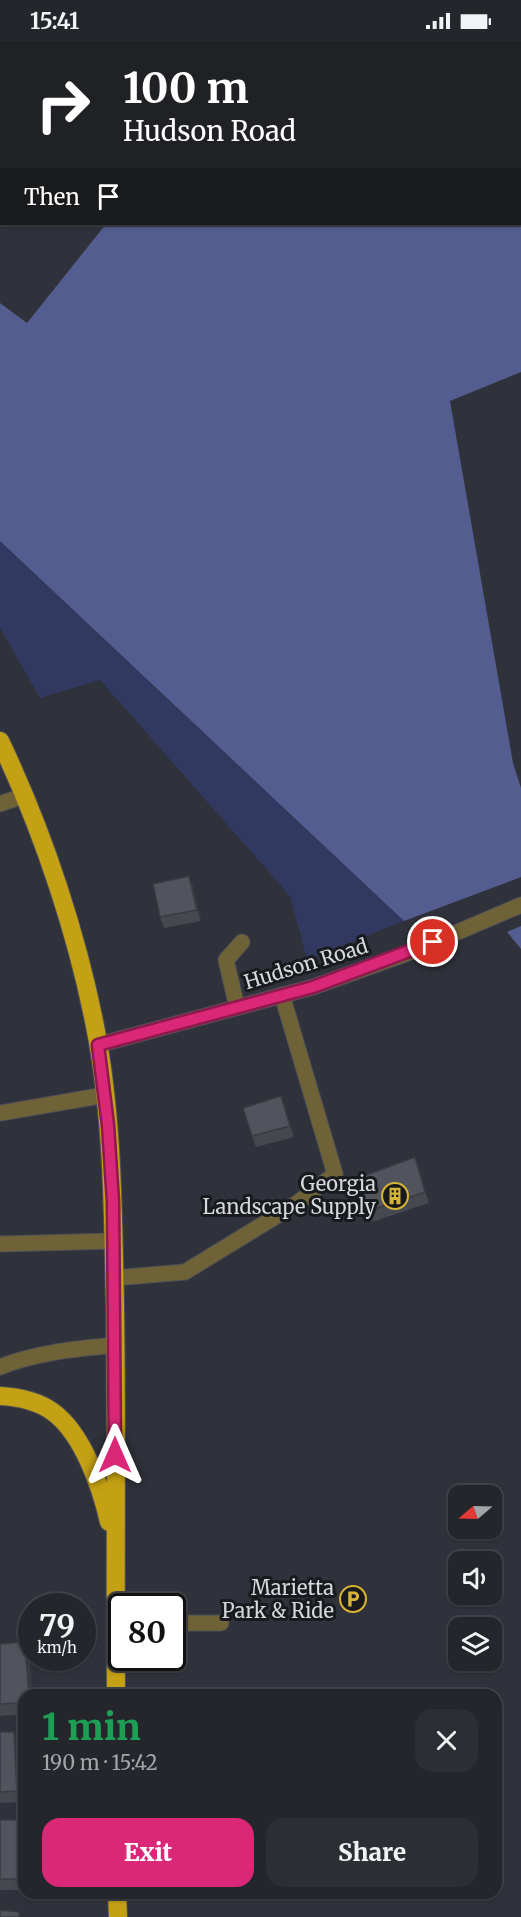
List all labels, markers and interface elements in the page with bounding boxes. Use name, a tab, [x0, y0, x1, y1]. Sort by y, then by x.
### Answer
text: 15:41	[30, 7, 79, 35]
text: 100 m	[123, 62, 249, 114]
icon: right	[24, 66, 102, 144]
text: Hudson Road	[123, 114, 296, 148]
icon: arrive	[92, 180, 125, 213]
text: Then	[24, 183, 80, 211]
pin	[407, 916, 458, 967]
icon: arrive	[416, 925, 449, 958]
street label: Hudson Road	[241, 933, 371, 994]
place label: Georgia Landscape Supply	[203, 1171, 376, 1219]
building icon: Georgia Landscape Supply	[380, 1181, 410, 1211]
position arrow	[83, 1423, 147, 1487]
north arrow	[448, 1485, 502, 1539]
map controls	[448, 1485, 502, 1671]
button: sound	[448, 1551, 502, 1605]
place label: Marietta Park & Ride	[222, 1575, 334, 1623]
parking icon: Marietta Park & Ride	[338, 1584, 368, 1614]
speed limit sign: 80	[108, 1593, 186, 1671]
text: 79	[39, 1606, 75, 1644]
button: layers	[448, 1617, 502, 1671]
text: km/h	[37, 1638, 77, 1657]
text: 1 min	[42, 1705, 141, 1750]
button: close	[415, 1709, 478, 1772]
text: 190 m · 15:42	[42, 1750, 158, 1775]
button: Exit	[42, 1818, 254, 1887]
button: Share	[266, 1818, 478, 1887]

